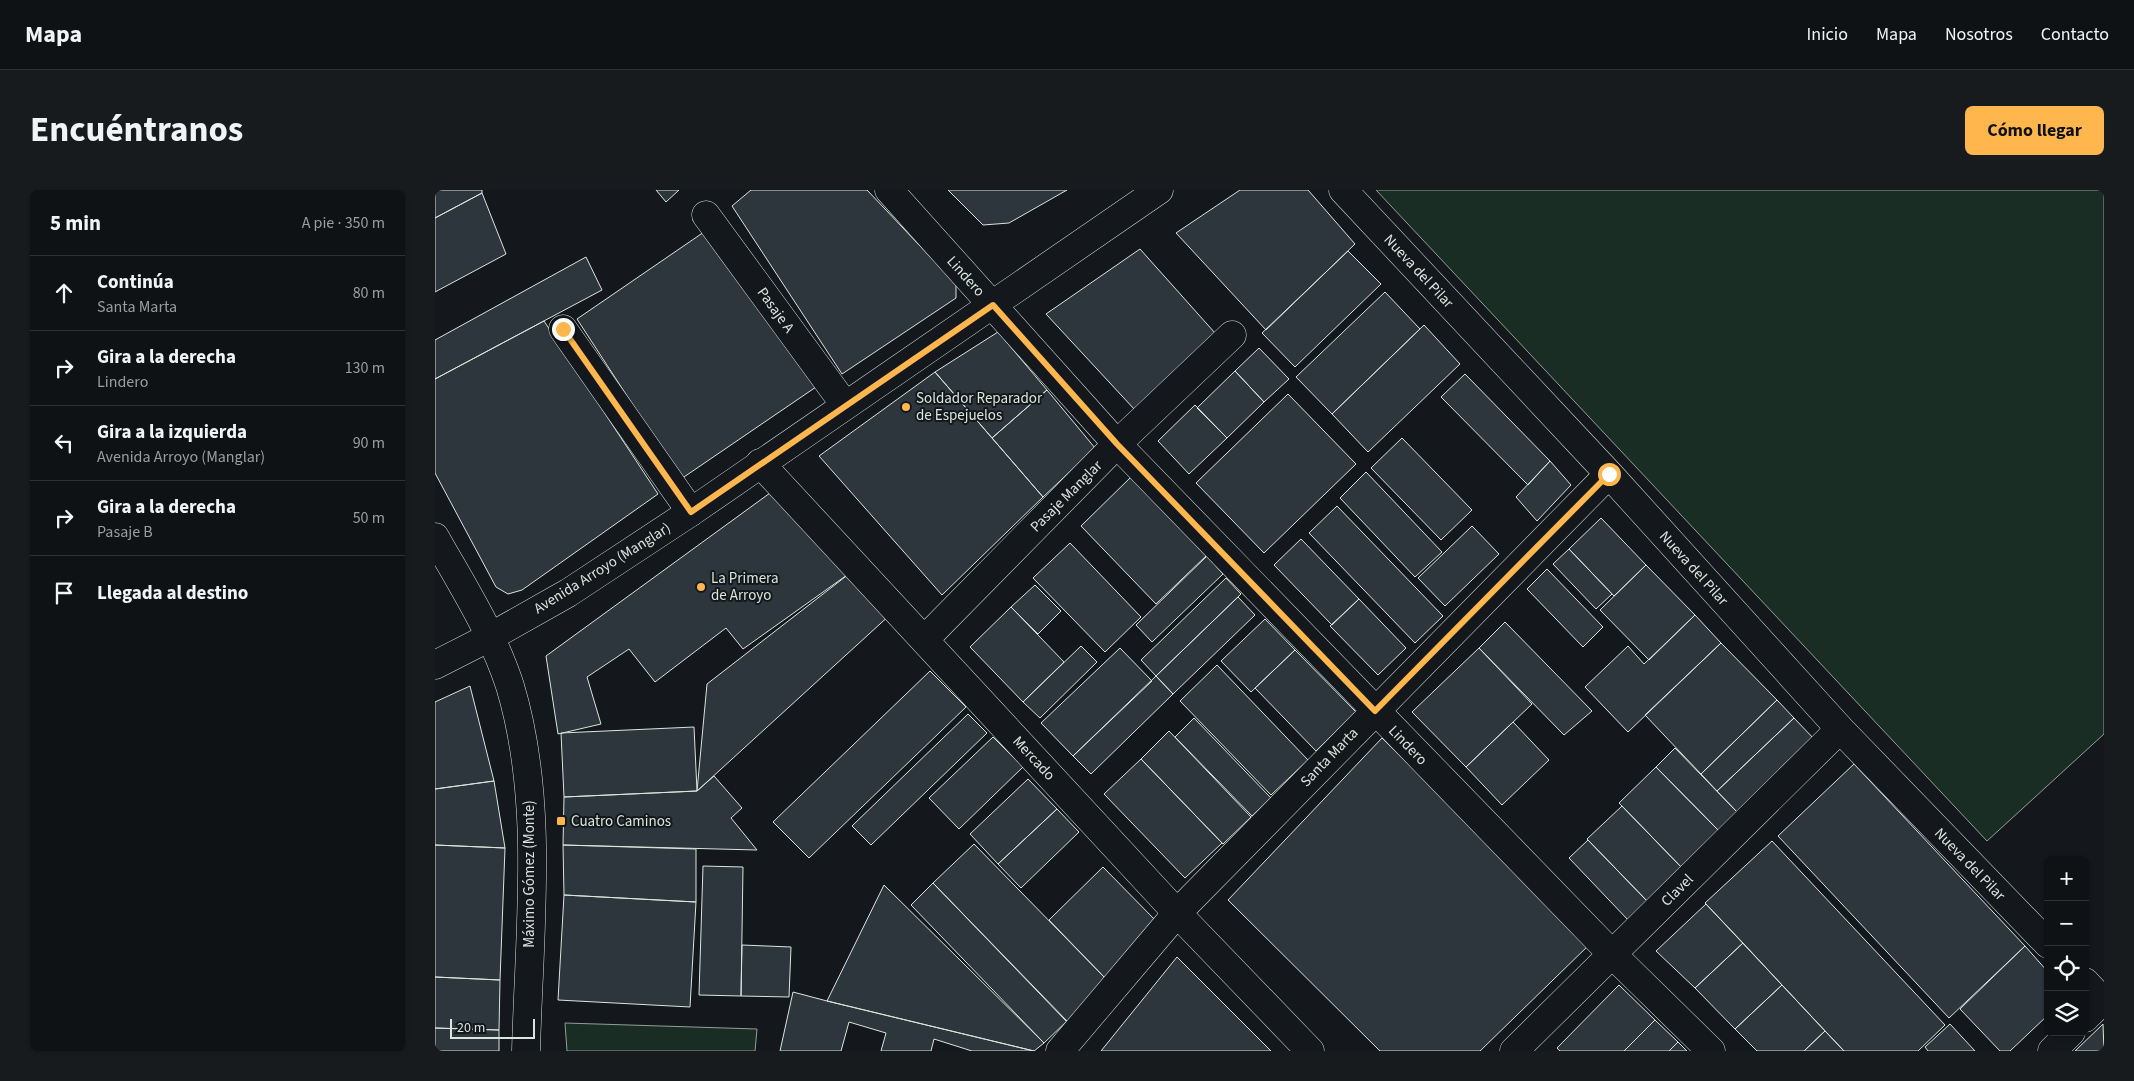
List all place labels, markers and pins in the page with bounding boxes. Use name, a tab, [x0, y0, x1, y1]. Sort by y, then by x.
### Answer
place label: Soldador Reparador de Espejuelos	[916, 388, 1043, 426]
marker: Soldador Reparador de Espejuelos	[900, 401, 912, 413]
place label: La Primera de Arroyo	[711, 568, 779, 606]
marker: La Primera de Arroyo	[695, 581, 707, 593]
place label: Cuatro Caminos	[571, 811, 671, 832]
marker: Cuatro Caminos	[555, 815, 567, 827]

